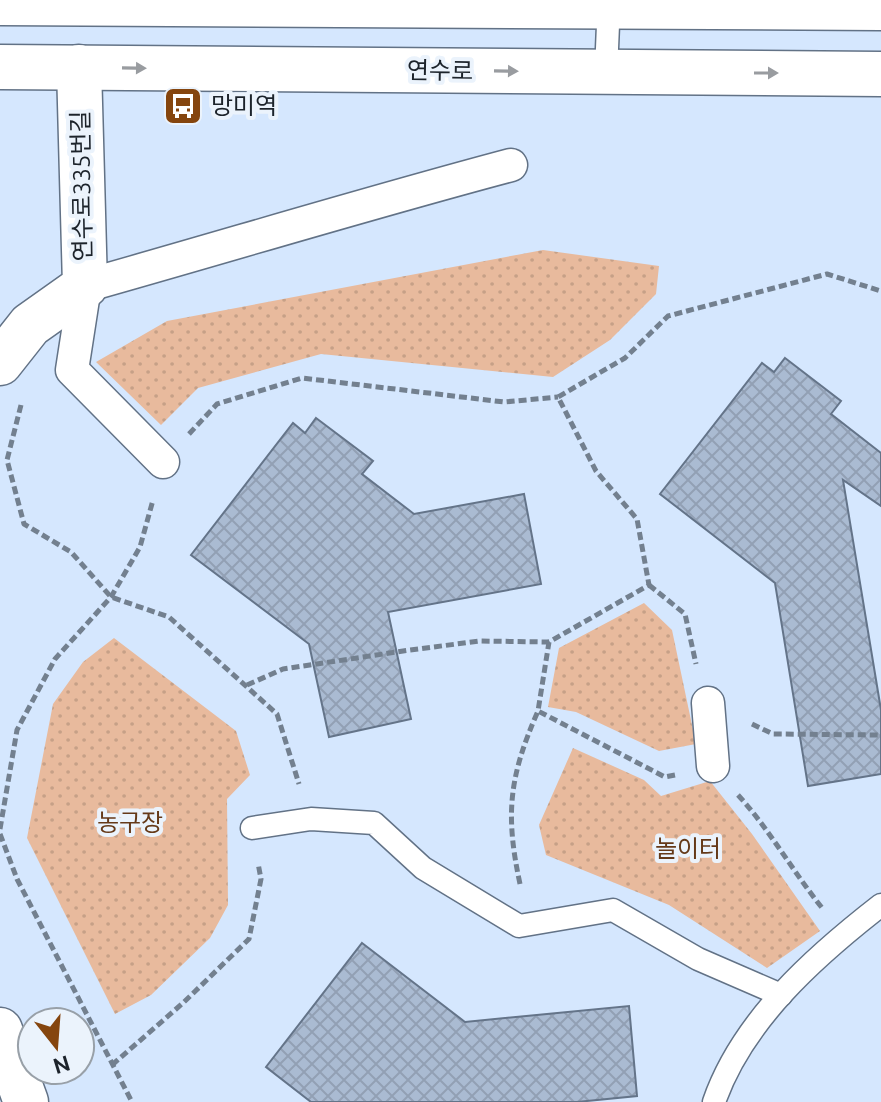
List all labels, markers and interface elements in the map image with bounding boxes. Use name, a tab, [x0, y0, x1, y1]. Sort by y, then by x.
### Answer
street label: 연수로	[407, 56, 473, 85]
one-way arrow	[122, 62, 147, 74]
one-way arrow	[494, 65, 519, 77]
one-way arrow	[754, 67, 779, 79]
bus stop icon: 망미역	[162, 85, 204, 127]
place label: 망미역	[211, 92, 277, 119]
street label: 연수로335번길	[67, 110, 96, 262]
park label: 농구장	[97, 809, 163, 836]
park label: 놀이터	[655, 835, 721, 862]
north arrow	[16, 1006, 96, 1086]
text: N	[50, 1051, 74, 1080]

